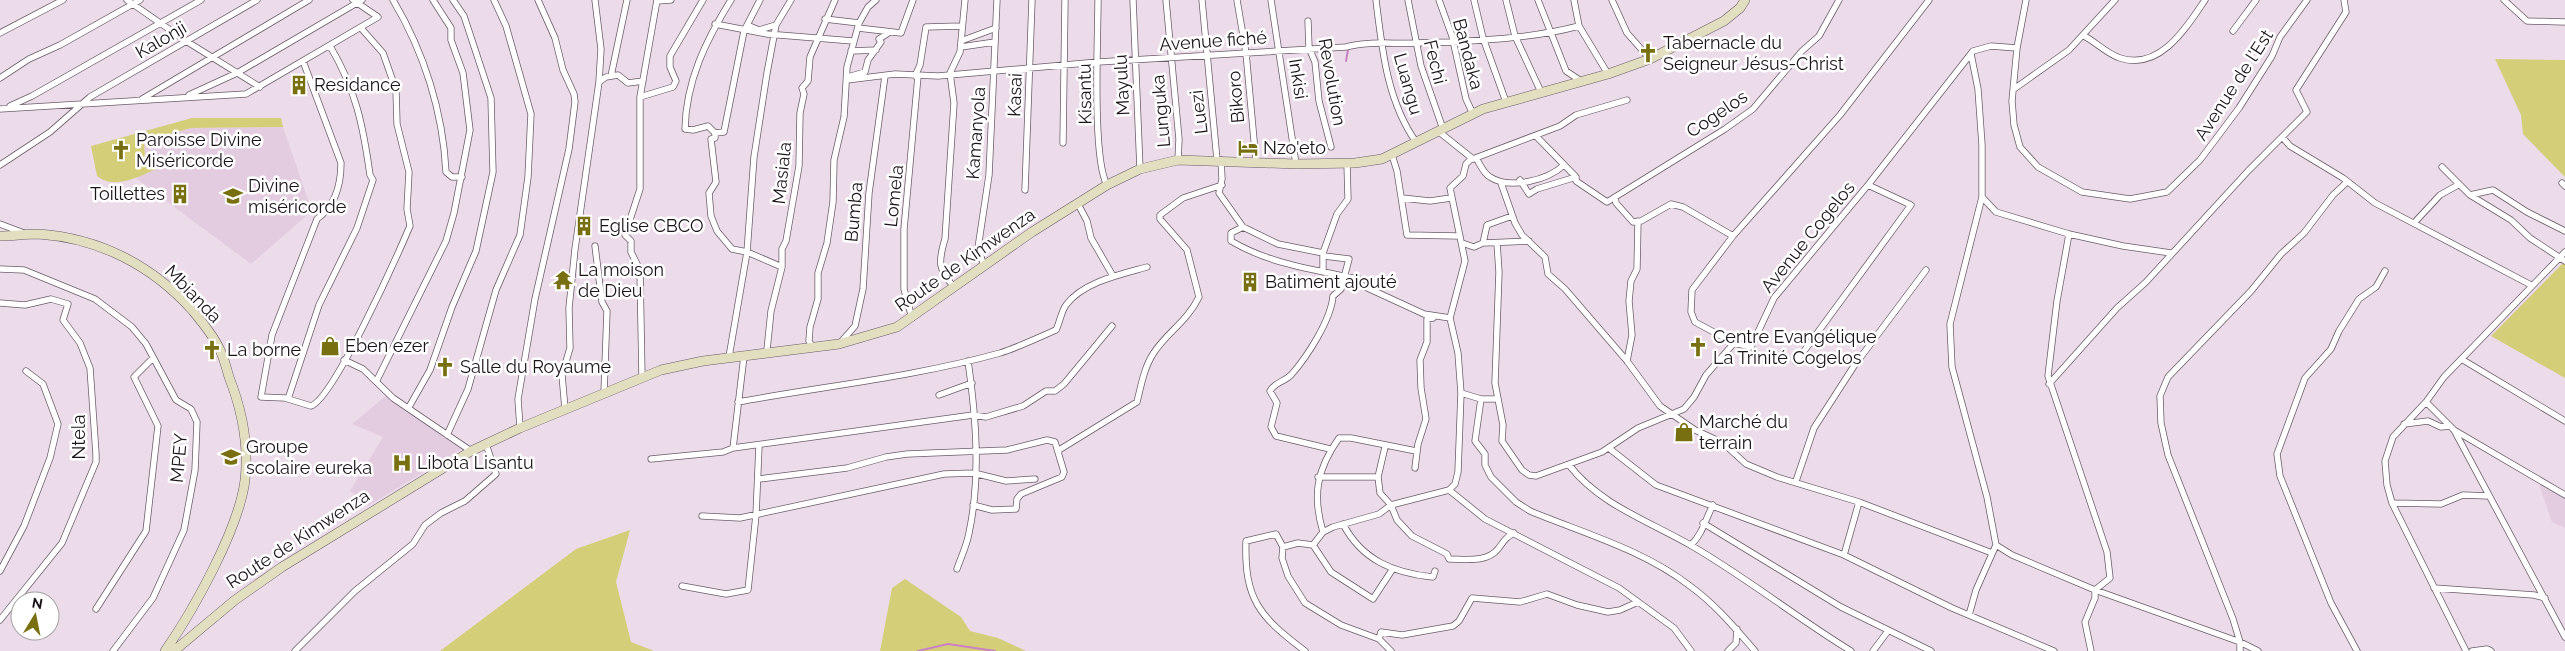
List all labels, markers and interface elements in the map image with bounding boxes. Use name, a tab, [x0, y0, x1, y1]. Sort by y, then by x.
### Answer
street label: Bandaka	[1449, 16, 1488, 92]
street label: Kalonji	[131, 17, 190, 63]
street label: Avenue de l'Est	[2190, 25, 2277, 144]
street label: Avenue fiché	[1158, 26, 1268, 55]
place label: Tabernacle du Seigneur Jésus-Christ	[1663, 32, 1844, 74]
street label: Revolution	[1314, 37, 1351, 127]
street label: Fechi	[1420, 38, 1451, 86]
church icon: Tabernacle du Seigneur Jésus-Christ	[1637, 42, 1659, 64]
street label: Luangu	[1390, 51, 1427, 117]
street label: Mayulu	[1109, 54, 1134, 116]
street label: Inkisi	[1285, 57, 1312, 101]
street label: Kisantu	[1073, 63, 1096, 125]
street label: Bikoro	[1223, 70, 1248, 124]
street label: Kasai	[1003, 73, 1026, 117]
building icon: Residance	[288, 74, 310, 96]
place label: Residance	[314, 74, 401, 95]
street label: Lunguka	[1147, 74, 1174, 148]
street label: Cogelos	[1682, 85, 1751, 142]
street label: Kamanyola	[962, 86, 989, 180]
street label: Luezi	[1185, 89, 1212, 135]
place label: Paroisse Divine Miséricorde	[136, 129, 262, 171]
hotel icon: Nzo'eto	[1237, 137, 1259, 159]
place label: Nzo'eto	[1263, 137, 1326, 158]
church icon: Paroisse Divine Miséricorde	[110, 139, 132, 161]
street label: Masiala	[768, 141, 795, 205]
street label: Lomela	[880, 164, 907, 228]
place label: Divine miséricorde	[248, 175, 347, 217]
street label: Avenue Cogelos	[1756, 177, 1859, 296]
street label: Bumba	[840, 181, 867, 243]
place label: Toillettes	[90, 183, 165, 204]
building icon: Toillettes	[169, 183, 191, 205]
school or university icon: Divine miséricorde	[222, 185, 244, 207]
street label: Route de Kimwenza	[891, 203, 1039, 316]
building icon: Eglise CBCO	[573, 215, 595, 237]
place label: Eglise CBCO	[599, 215, 704, 236]
place label: La moison de Dieu	[578, 259, 664, 301]
street label: Mbianda	[161, 260, 226, 327]
temple icon: La moison de Dieu	[552, 269, 574, 291]
building icon: Batiment ajouté	[1239, 271, 1261, 293]
place label: Batiment ajouté	[1265, 271, 1397, 292]
place label: Centre Evangélique La Trinité Cogelos	[1713, 326, 1877, 368]
shop icon: Eben ezer	[319, 335, 341, 357]
place label: Eben ezer	[345, 335, 429, 356]
church icon: Centre Evangélique La Trinité Cogelos	[1687, 336, 1709, 358]
church icon: La borne	[201, 339, 223, 361]
place label: La borne	[227, 339, 302, 360]
church icon: Salle du Royaume	[434, 356, 456, 378]
place label: Salle du Royaume	[460, 356, 612, 377]
place label: Marché du terrain	[1699, 411, 1788, 453]
street label: Ntela	[68, 415, 89, 459]
shop icon: Marché du terrain	[1673, 421, 1695, 443]
street label: MPEY	[166, 432, 191, 484]
place label: Groupe scolaire eureka	[246, 436, 372, 478]
school or university icon: Groupe scolaire eureka	[220, 446, 242, 468]
hospital icon: Libota Lisantu	[391, 452, 413, 474]
place label: Libota Lisantu	[417, 452, 534, 473]
street label: Route de Kimwenza	[222, 485, 373, 593]
north arrow	[10, 591, 60, 641]
text: N	[31, 594, 44, 612]

